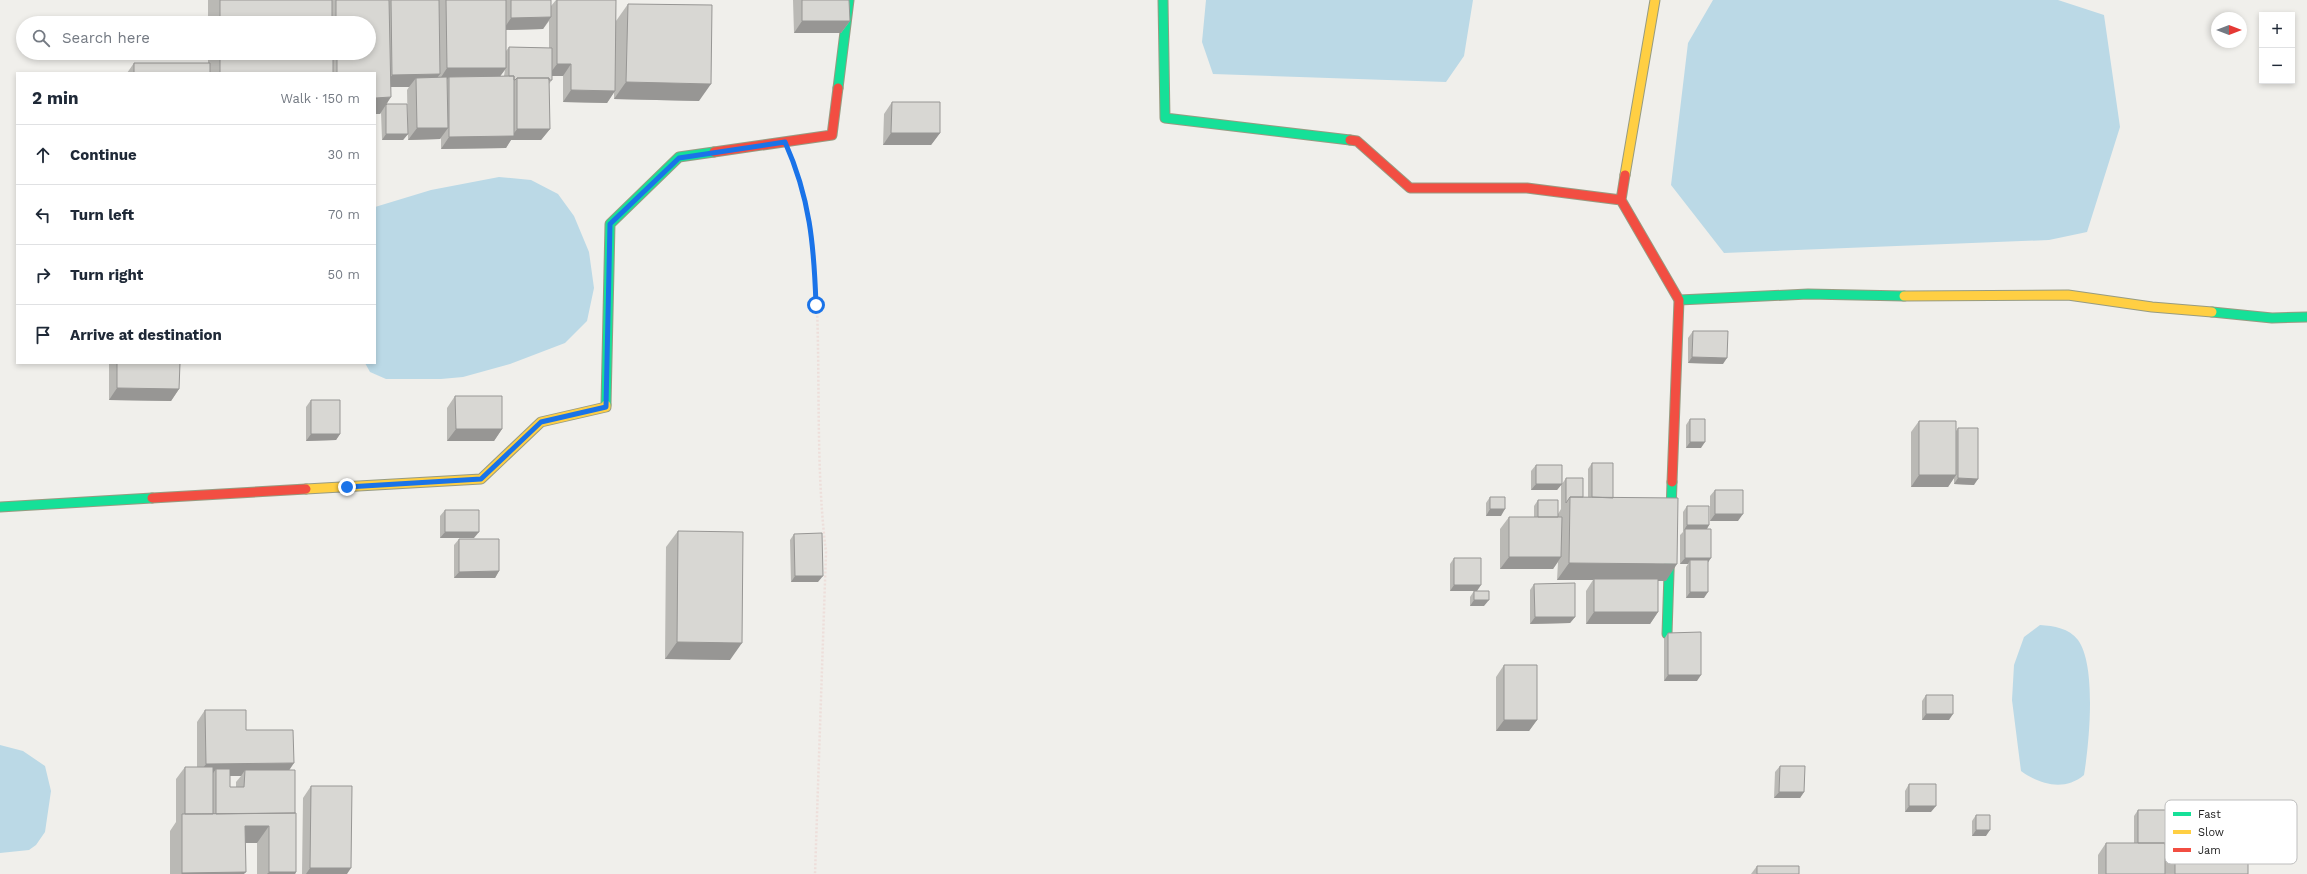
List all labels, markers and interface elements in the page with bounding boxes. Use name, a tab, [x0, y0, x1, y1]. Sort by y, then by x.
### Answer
north arrow	[2211, 12, 2247, 48]
map controls	[2259, 12, 2295, 84]
button: +	[2259, 12, 2295, 48]
search box	[16, 16, 376, 60]
icon: search	[30, 27, 52, 49]
text: Search here	[62, 29, 150, 47]
button: −	[2259, 48, 2295, 84]
text: 2 min	[32, 88, 78, 108]
text: Walk · 150 m	[281, 91, 360, 106]
icon: ahead	[32, 144, 54, 166]
text: Continue	[70, 146, 137, 164]
text: 30 m	[328, 147, 360, 162]
icon: left	[32, 204, 54, 226]
text: Turn left	[70, 206, 134, 224]
text: 70 m	[328, 207, 360, 222]
icon: right	[32, 264, 54, 286]
text: Turn right	[70, 266, 143, 284]
text: 50 m	[328, 267, 360, 282]
route start	[807, 296, 825, 314]
icon: arrive	[32, 324, 54, 346]
text: Arrive at destination	[70, 326, 222, 344]
route end	[338, 478, 356, 496]
legend	[2165, 800, 2297, 864]
text: Fast	[2198, 808, 2221, 821]
text: Slow	[2198, 826, 2224, 839]
text: Jam	[2198, 844, 2221, 857]

